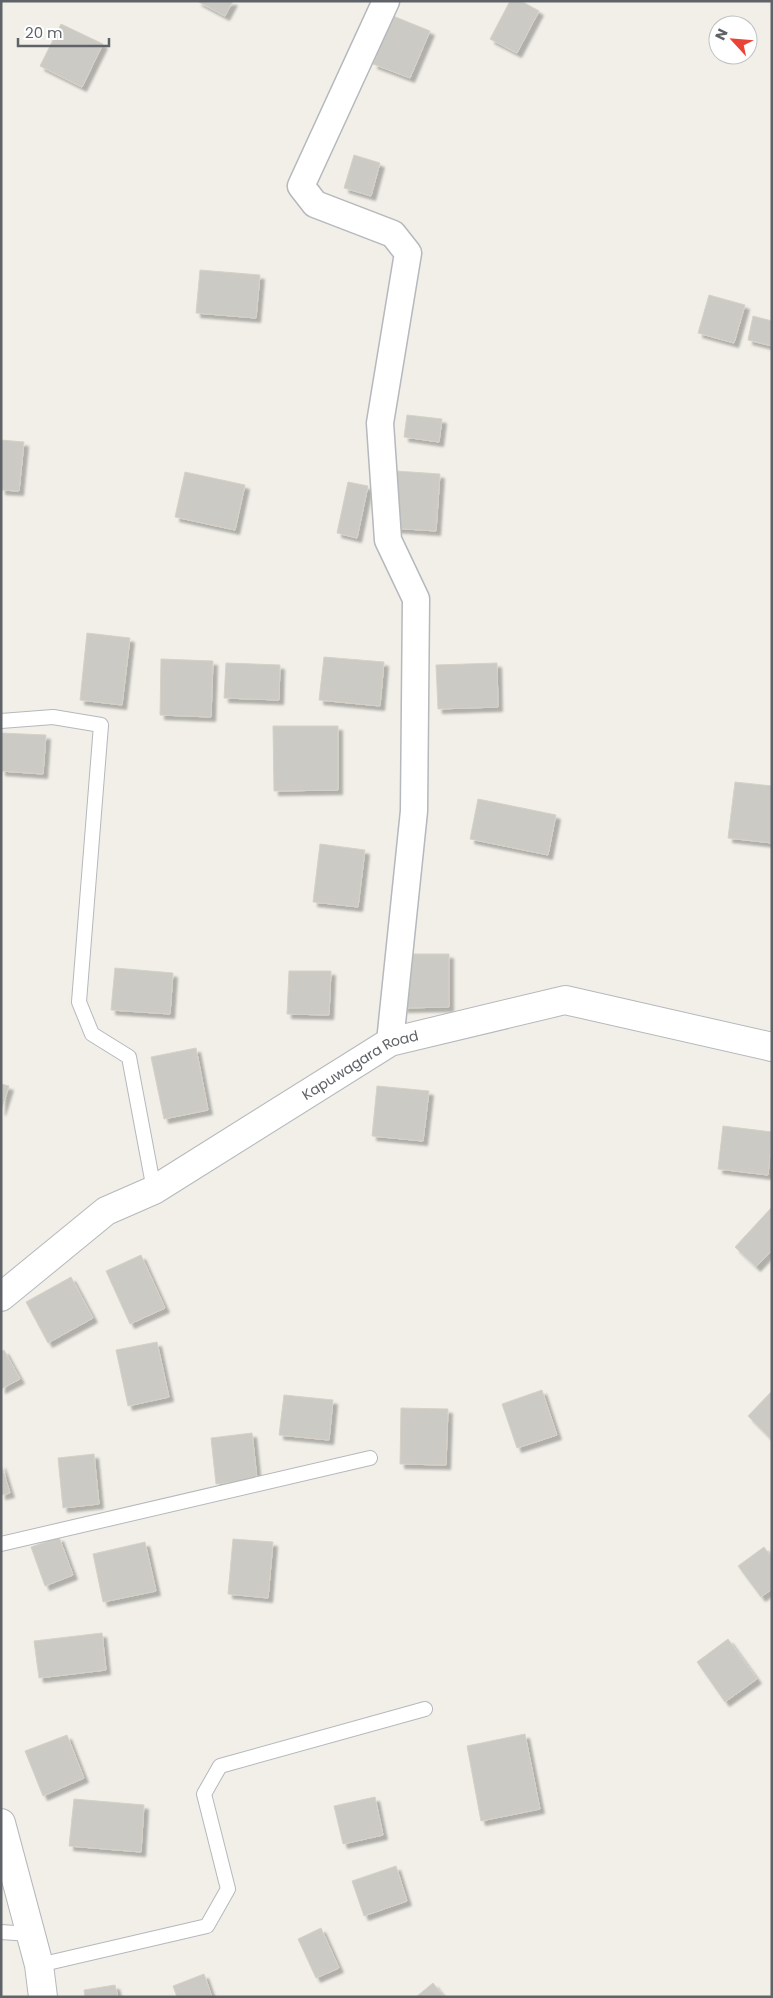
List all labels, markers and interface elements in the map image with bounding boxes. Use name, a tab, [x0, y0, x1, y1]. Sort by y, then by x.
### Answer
scale bar	[18, 15, 109, 47]
north arrow	[708, 15, 758, 65]
text: 20 m	[25, 22, 63, 43]
text: N	[710, 25, 733, 43]
street label: Kapuwagara Road	[298, 1026, 420, 1105]

